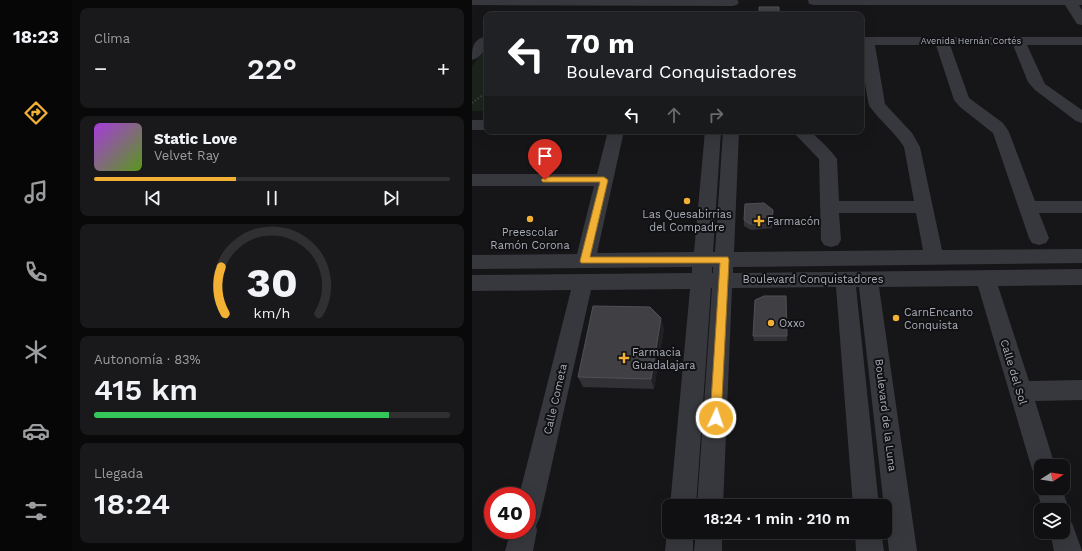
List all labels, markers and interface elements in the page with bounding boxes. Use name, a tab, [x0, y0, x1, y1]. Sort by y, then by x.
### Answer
text: 18:23	[13, 26, 59, 47]
text: 70 m	[566, 27, 635, 60]
icon: left	[500, 28, 552, 80]
text: Clima	[94, 31, 130, 46]
street label: Avenida Hernán Cortés	[921, 36, 1021, 46]
text: 22°	[247, 51, 297, 86]
text: −	[94, 56, 107, 81]
text: +	[437, 56, 450, 81]
text: Boulevard Conquistadores	[566, 61, 797, 82]
icon: directions	[22, 99, 50, 127]
icon: left	[621, 104, 643, 126]
icon: ahead	[663, 104, 685, 126]
icon: right	[705, 104, 727, 126]
text: Static Love	[154, 130, 237, 148]
pin	[528, 139, 562, 180]
icon: arrive	[534, 145, 556, 167]
text: Velvet Ray	[154, 148, 219, 163]
icon: music	[22, 178, 50, 206]
icon: previous	[142, 187, 164, 209]
icon: pause	[261, 187, 283, 209]
icon: next	[380, 187, 402, 209]
marker: Las Quesabirrias del Compadre	[682, 196, 692, 206]
place label: Las Quesabirrias del Compadre	[642, 208, 732, 234]
marker: Preescolar Ramón Corona	[525, 214, 535, 224]
place label: Farmacón	[767, 215, 820, 228]
marker: Farmacón	[754, 216, 764, 226]
place label: Preescolar Ramón Corona	[490, 226, 570, 252]
text: 30	[246, 257, 298, 306]
icon: phone	[22, 258, 50, 286]
street label: Boulevard Conquistadores	[742, 273, 884, 286]
text: km/h	[254, 304, 290, 320]
place label: CarnEncanto Conquista	[904, 306, 973, 332]
marker: CarnEncanto Conquista	[891, 313, 901, 323]
place label: Oxxo	[779, 317, 805, 330]
marker: Oxxo	[766, 318, 776, 328]
icon: climate	[22, 338, 50, 366]
street label: Calle del Sol	[997, 338, 1030, 407]
place label: Farmacia Guadalajara	[632, 346, 695, 372]
text: Autonomía · 83%	[94, 352, 201, 367]
marker: Farmacia Guadalajara	[619, 353, 629, 363]
street label: Boulevard de la Luna	[872, 358, 899, 472]
street label: Calle Cometa	[541, 362, 570, 436]
text: 415 km	[94, 372, 198, 407]
position arrow	[695, 397, 737, 439]
icon: car	[22, 417, 50, 445]
north arrow	[1034, 459, 1070, 495]
map controls	[1034, 459, 1070, 539]
text: Llegada	[94, 466, 143, 481]
text: 18:24	[94, 486, 170, 521]
speed limit sign: 40	[484, 487, 536, 539]
icon: filters	[22, 497, 50, 525]
button: layers	[1034, 503, 1070, 539]
text: 18:24 · 1 min · 210 m	[704, 510, 850, 528]

